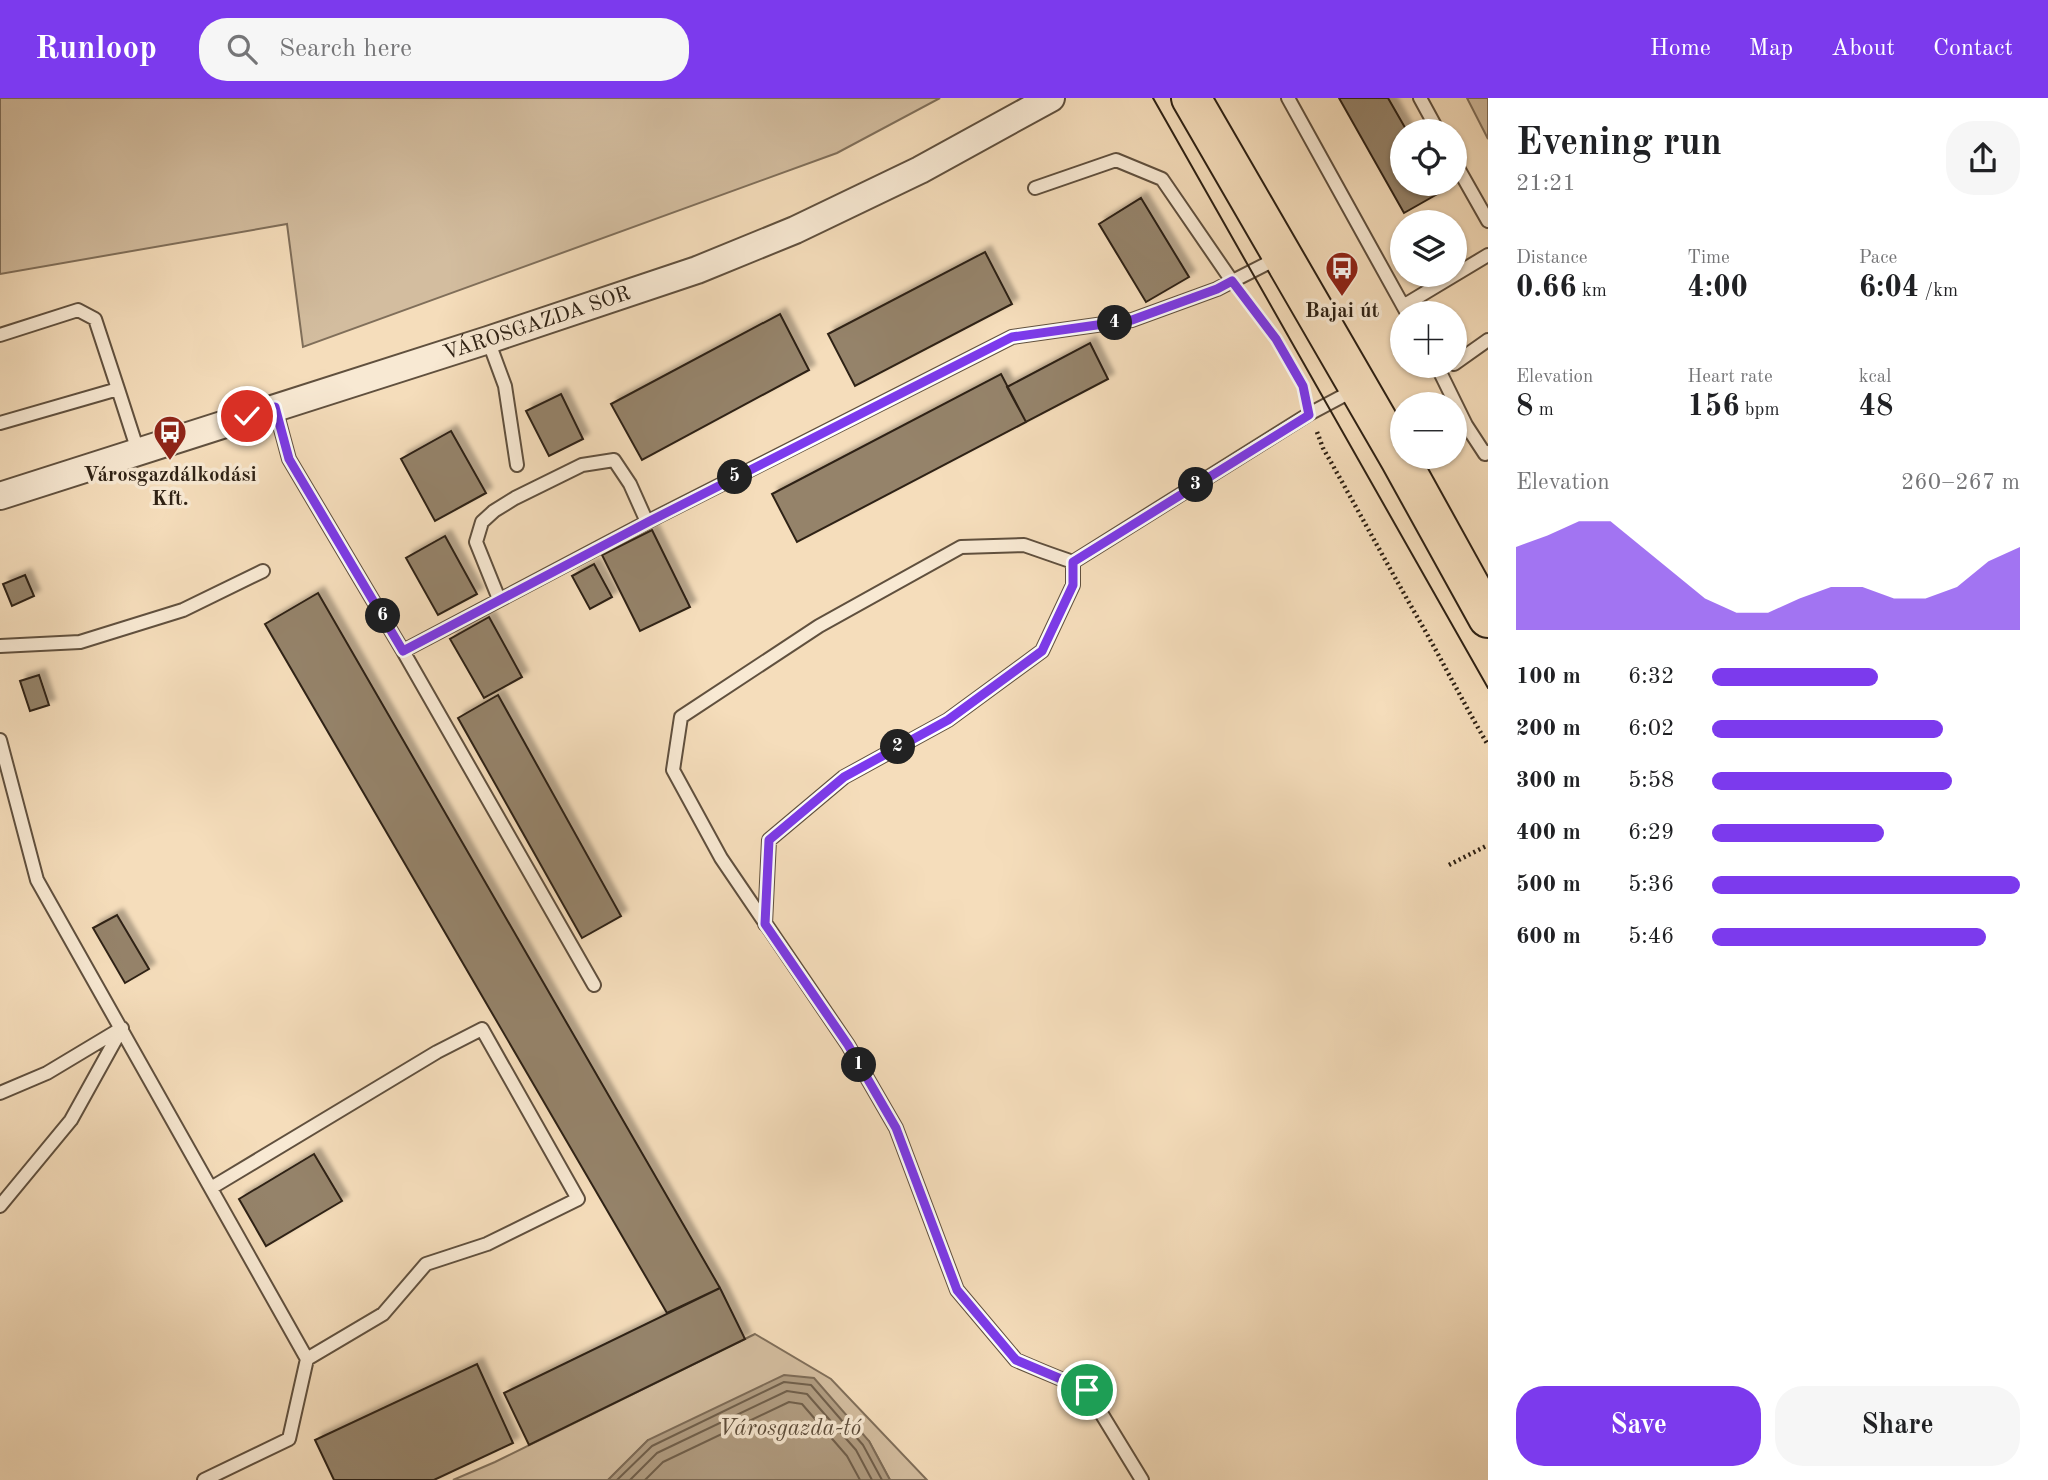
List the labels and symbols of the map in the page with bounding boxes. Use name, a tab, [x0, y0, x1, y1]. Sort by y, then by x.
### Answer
bus stop icon: Bajai út	[1323, 249, 1361, 298]
street label: VÁROSGAZDA SOR	[441, 283, 633, 364]
place label: Bajai út	[1305, 301, 1379, 322]
pin: 4	[1098, 306, 1132, 341]
pin	[217, 386, 277, 446]
bus stop icon: Városgazdálkodási Kft.	[151, 413, 189, 462]
pin: 5	[718, 460, 752, 494]
place label: Városgazdálkodási Kft.	[83, 465, 257, 510]
pin: 3	[1178, 468, 1214, 502]
pin: 6	[366, 598, 400, 634]
pin: 2	[880, 730, 916, 764]
pin: 1	[842, 1048, 876, 1082]
pin	[1057, 1360, 1117, 1420]
water label: Városgazda-tó	[719, 1417, 863, 1441]

